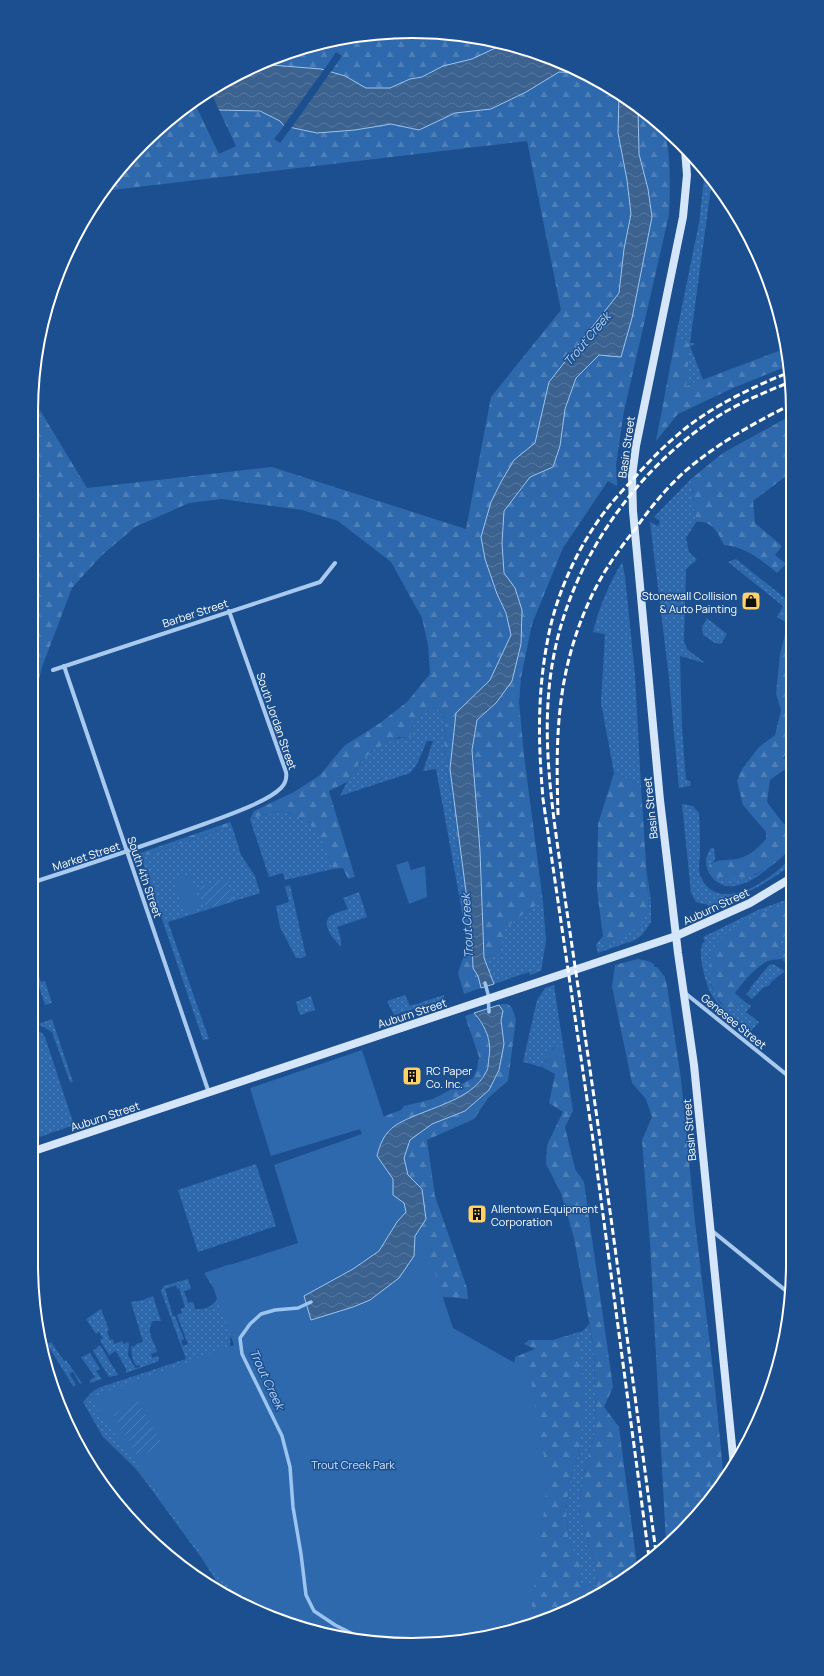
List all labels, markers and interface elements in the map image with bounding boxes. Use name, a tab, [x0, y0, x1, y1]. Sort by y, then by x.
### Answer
water label: Trout Creek	[560, 307, 616, 369]
street label: Basin Street	[614, 415, 638, 479]
place label: Stonewall Collision & Auto Painting	[642, 588, 737, 616]
shop icon: Stonewall Collision & Auto Painting	[740, 590, 762, 612]
street label: Barber Street	[160, 595, 230, 631]
street label: South Jordan Street	[253, 670, 301, 772]
street label: Basin Street	[639, 776, 661, 840]
street label: South 4th Street	[124, 834, 166, 920]
street label: Market Street	[50, 838, 122, 874]
street label: Auburn Street	[680, 884, 752, 928]
water label: Trout Creek	[457, 891, 477, 959]
street label: Genesee Street	[698, 990, 770, 1052]
street label: Auburn Street	[376, 995, 448, 1031]
place label: RC Paper Co. Inc.	[426, 1063, 472, 1091]
building icon: RC Paper Co. Inc.	[401, 1065, 423, 1087]
street label: Auburn Street	[69, 1098, 141, 1134]
street label: Basin Street	[679, 1098, 699, 1162]
place label: Allentown Equipment Corporation	[491, 1201, 598, 1229]
building icon: Allentown Equipment Corporation	[466, 1203, 488, 1225]
water label: Trout Creek	[246, 1346, 289, 1414]
park label: Trout Creek Park	[311, 1457, 395, 1472]

